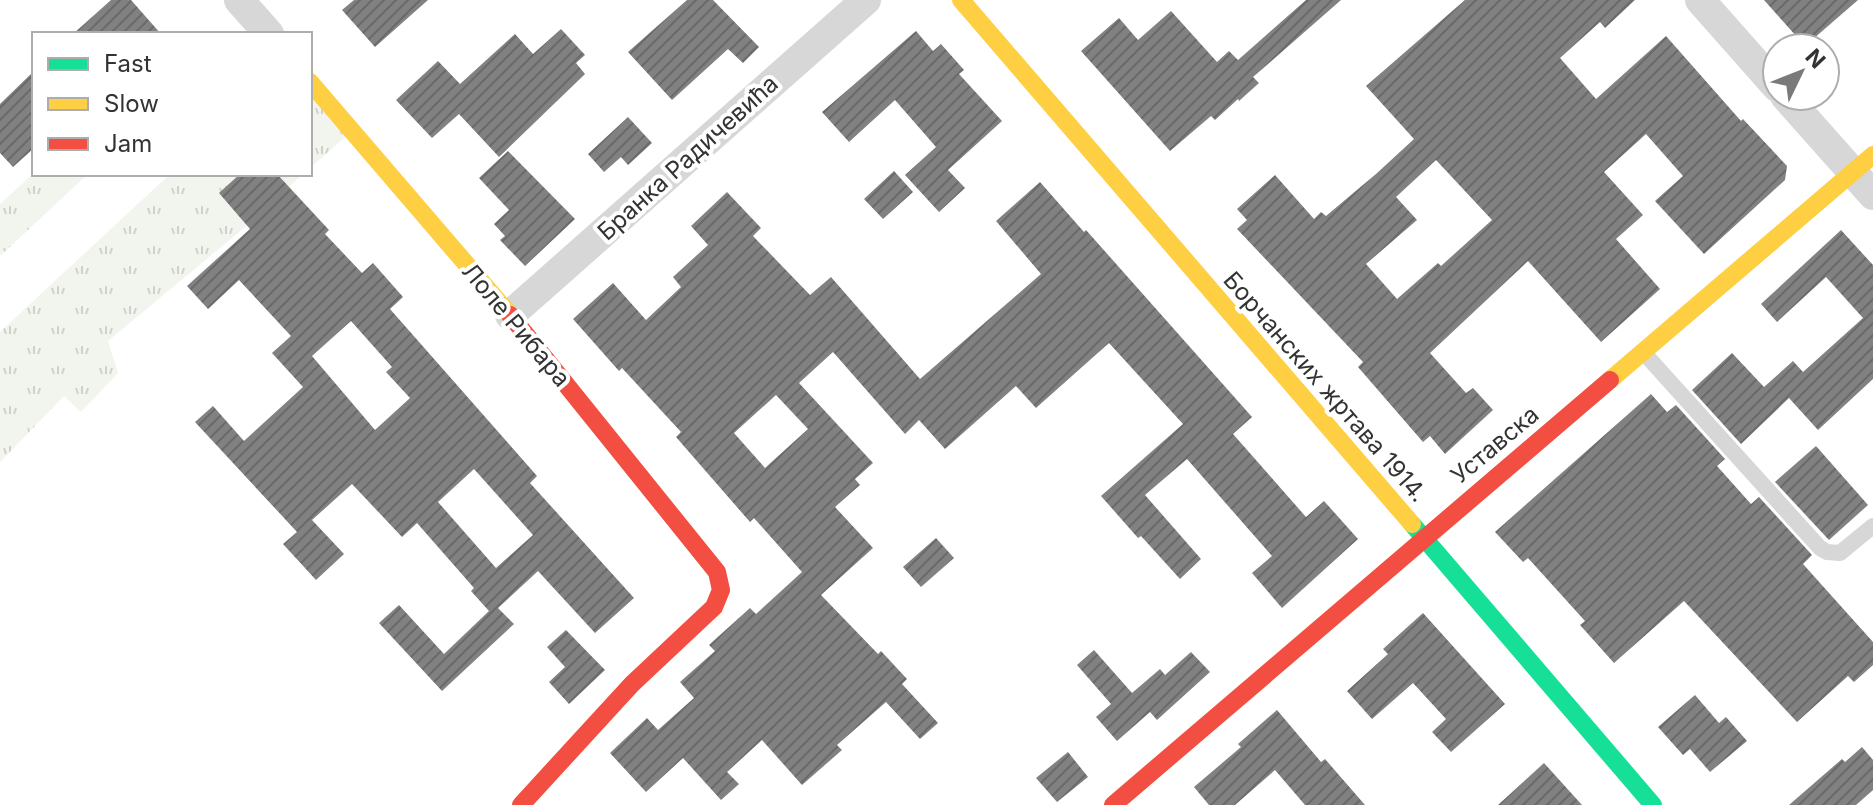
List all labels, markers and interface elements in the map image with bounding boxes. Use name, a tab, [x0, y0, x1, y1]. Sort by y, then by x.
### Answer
legend	[32, 32, 312, 176]
north arrow	[1761, 32, 1841, 112]
text: N	[1800, 43, 1831, 73]
text: Fast	[104, 49, 152, 78]
street label: Бранка Радичевића	[592, 69, 784, 246]
text: Slow	[104, 89, 159, 118]
text: Jam	[104, 129, 152, 158]
street label: Лоле Рибара	[456, 257, 577, 392]
street label: Борчанских жртава 1914.	[1217, 266, 1433, 508]
street label: Уставска	[1445, 400, 1544, 490]

